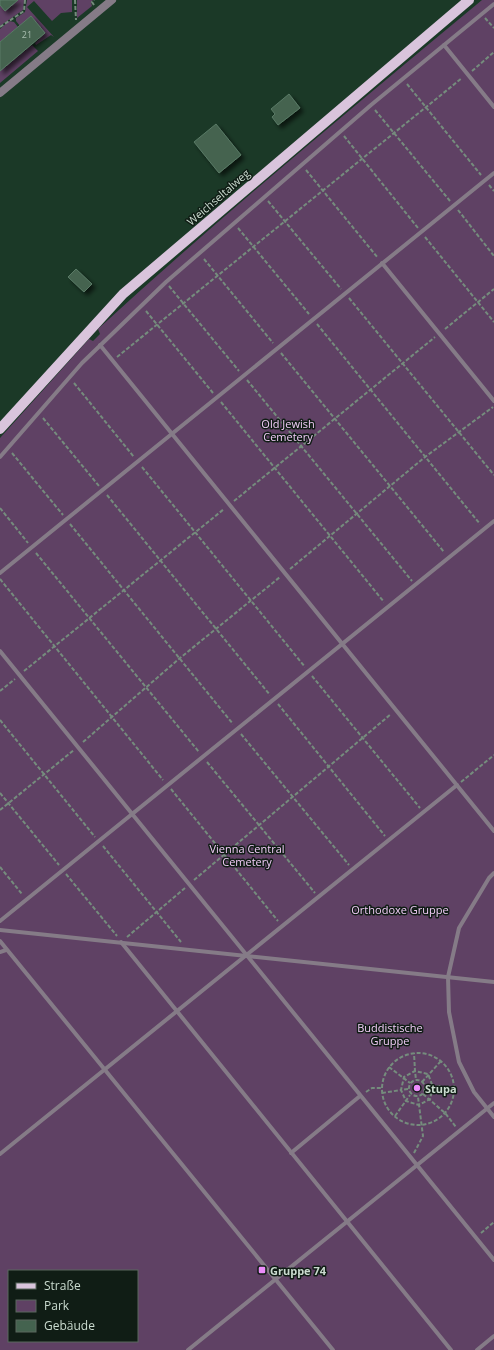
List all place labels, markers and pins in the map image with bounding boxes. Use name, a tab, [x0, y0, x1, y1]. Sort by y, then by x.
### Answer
place label: Stupa	[425, 1081, 457, 1096]
marker: Stupa	[412, 1083, 422, 1093]
place label: Gruppe 74	[270, 1263, 327, 1278]
marker: Gruppe 74	[257, 1265, 267, 1275]

